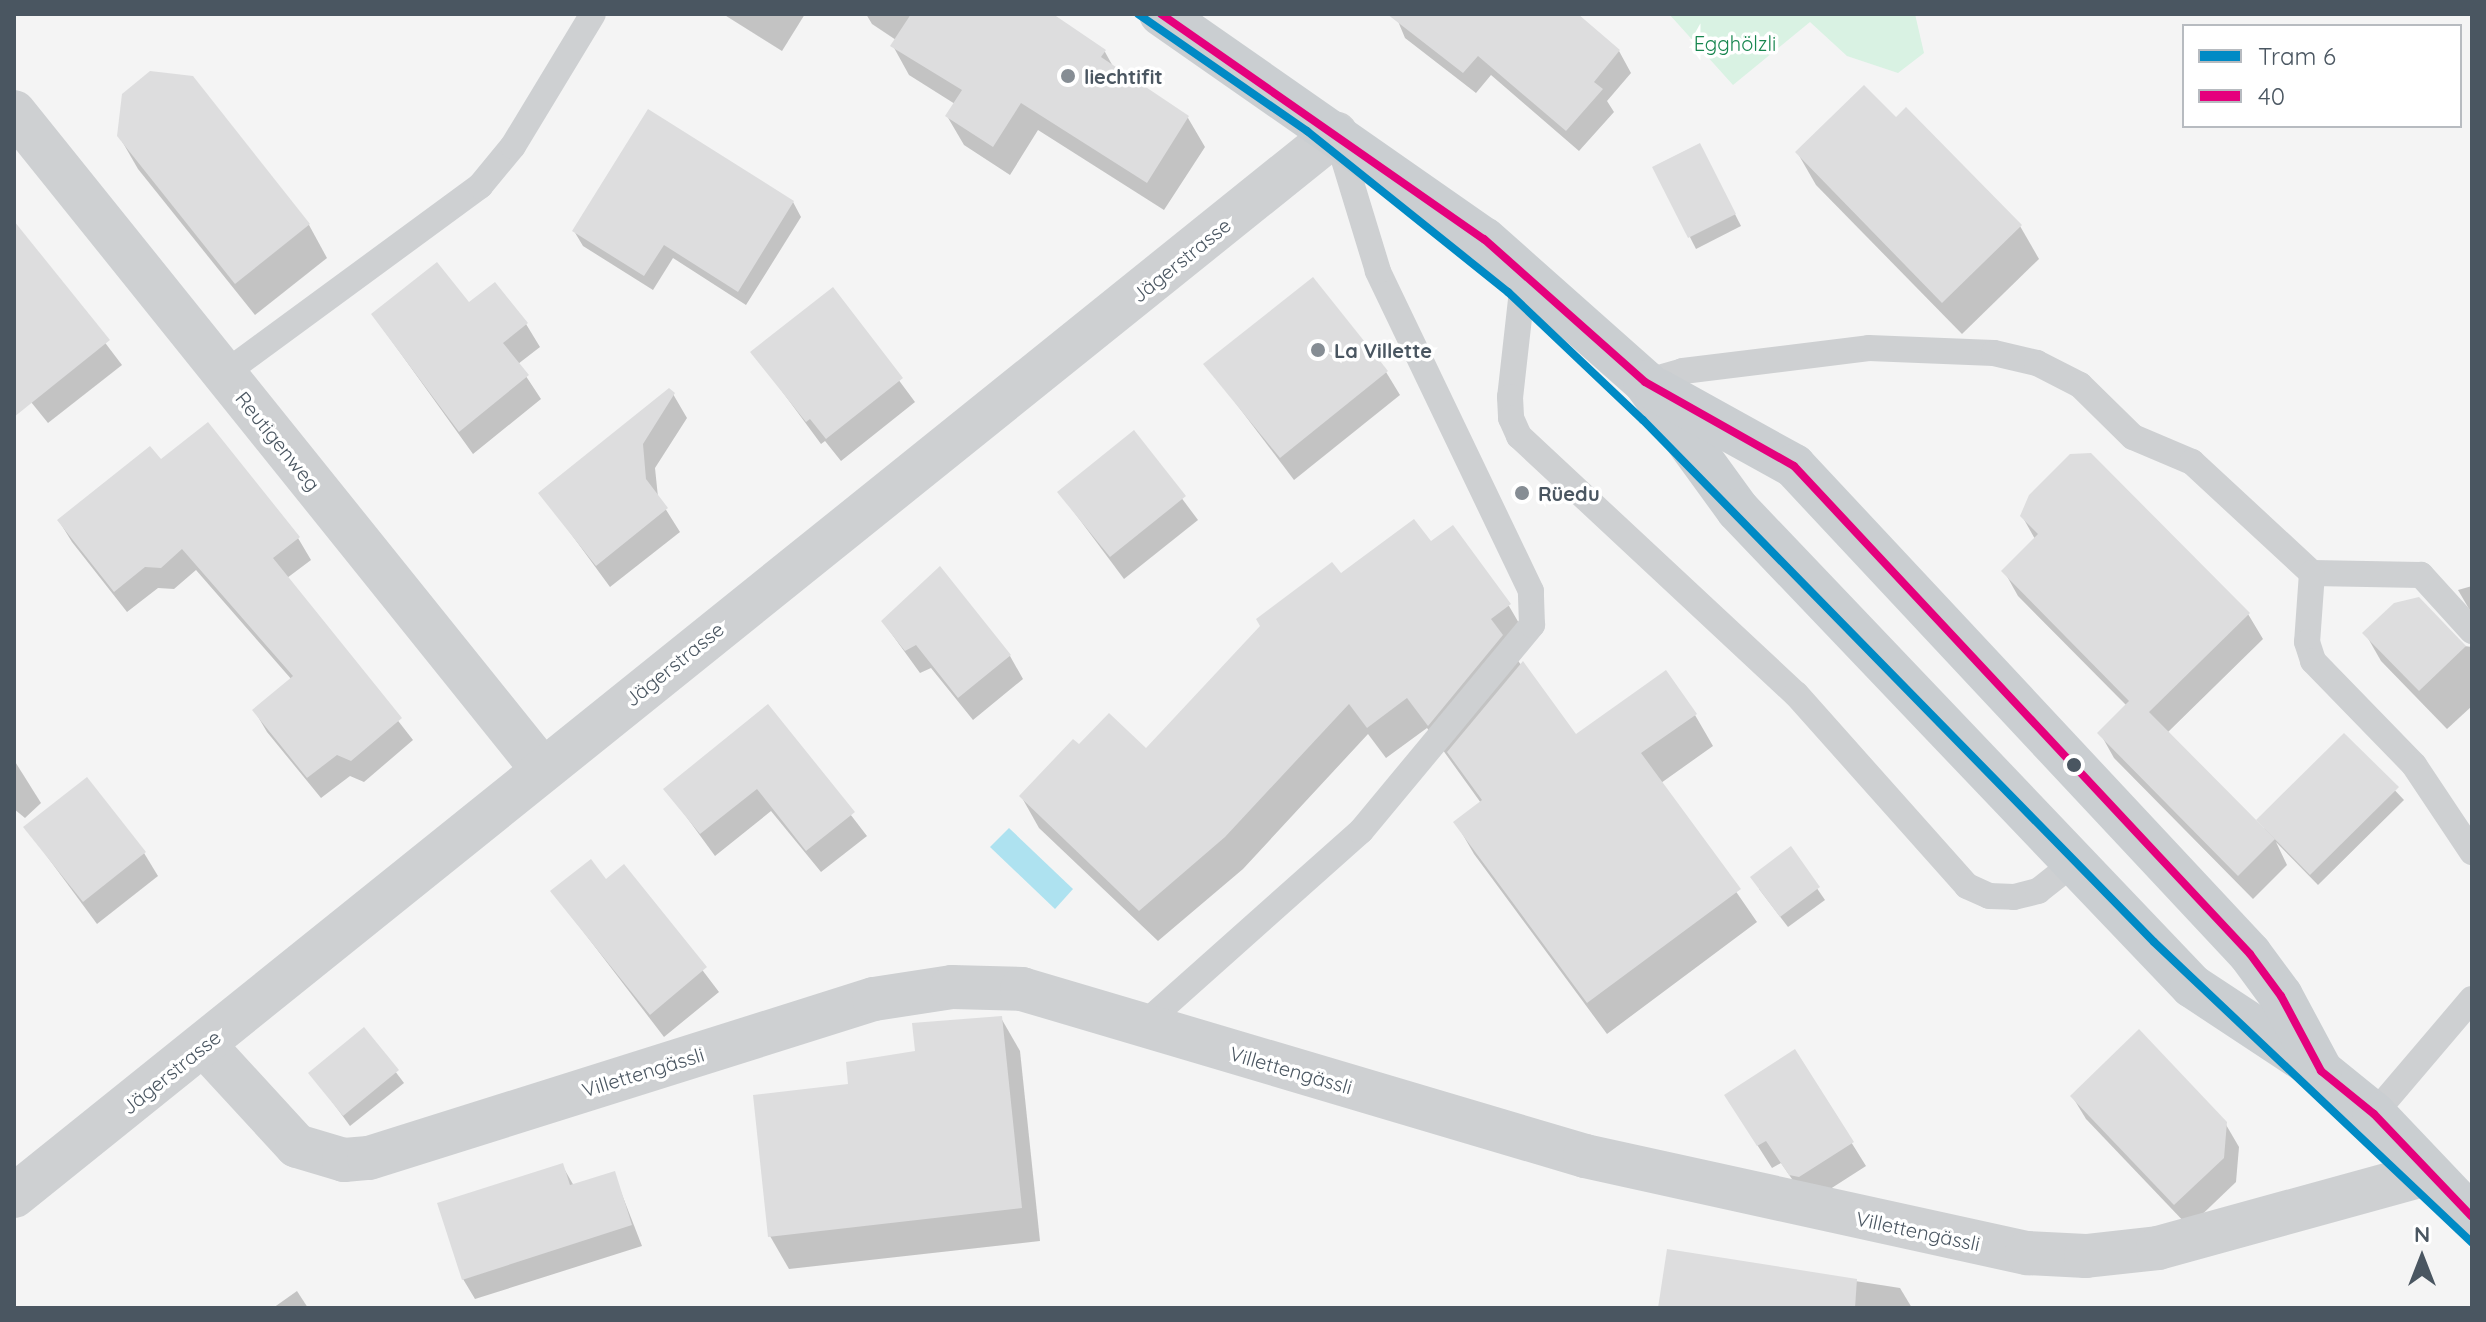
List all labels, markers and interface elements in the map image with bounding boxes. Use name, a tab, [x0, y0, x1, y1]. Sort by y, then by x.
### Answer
legend	[2182, 24, 2462, 128]
park label: Egghölzli	[1694, 31, 1776, 55]
text: Tram 6	[2258, 41, 2336, 71]
place label: liechtifit	[1084, 64, 1163, 88]
marker: liechtifit	[1059, 67, 1077, 85]
text: 40	[2258, 81, 2285, 111]
street label: Jägerstrasse	[1127, 213, 1235, 307]
place label: La Villette	[1334, 338, 1432, 362]
marker: La Villette	[1309, 341, 1327, 359]
street label: Reutigenweg	[231, 387, 325, 495]
place label: Rüedu	[1538, 481, 1600, 505]
marker: Rüedu	[1513, 484, 1531, 502]
street label: Jägerstrasse	[620, 617, 728, 711]
unlabelled marker	[2066, 757, 2082, 773]
street label: Jägerstrasse	[117, 1025, 225, 1119]
street label: Villettengässli	[1227, 1041, 1355, 1099]
street label: Villettengässli	[579, 1042, 707, 1102]
street label: Villettengässli	[1854, 1206, 1982, 1256]
north arrow	[2382, 1218, 2462, 1298]
text: N	[2414, 1220, 2430, 1248]

